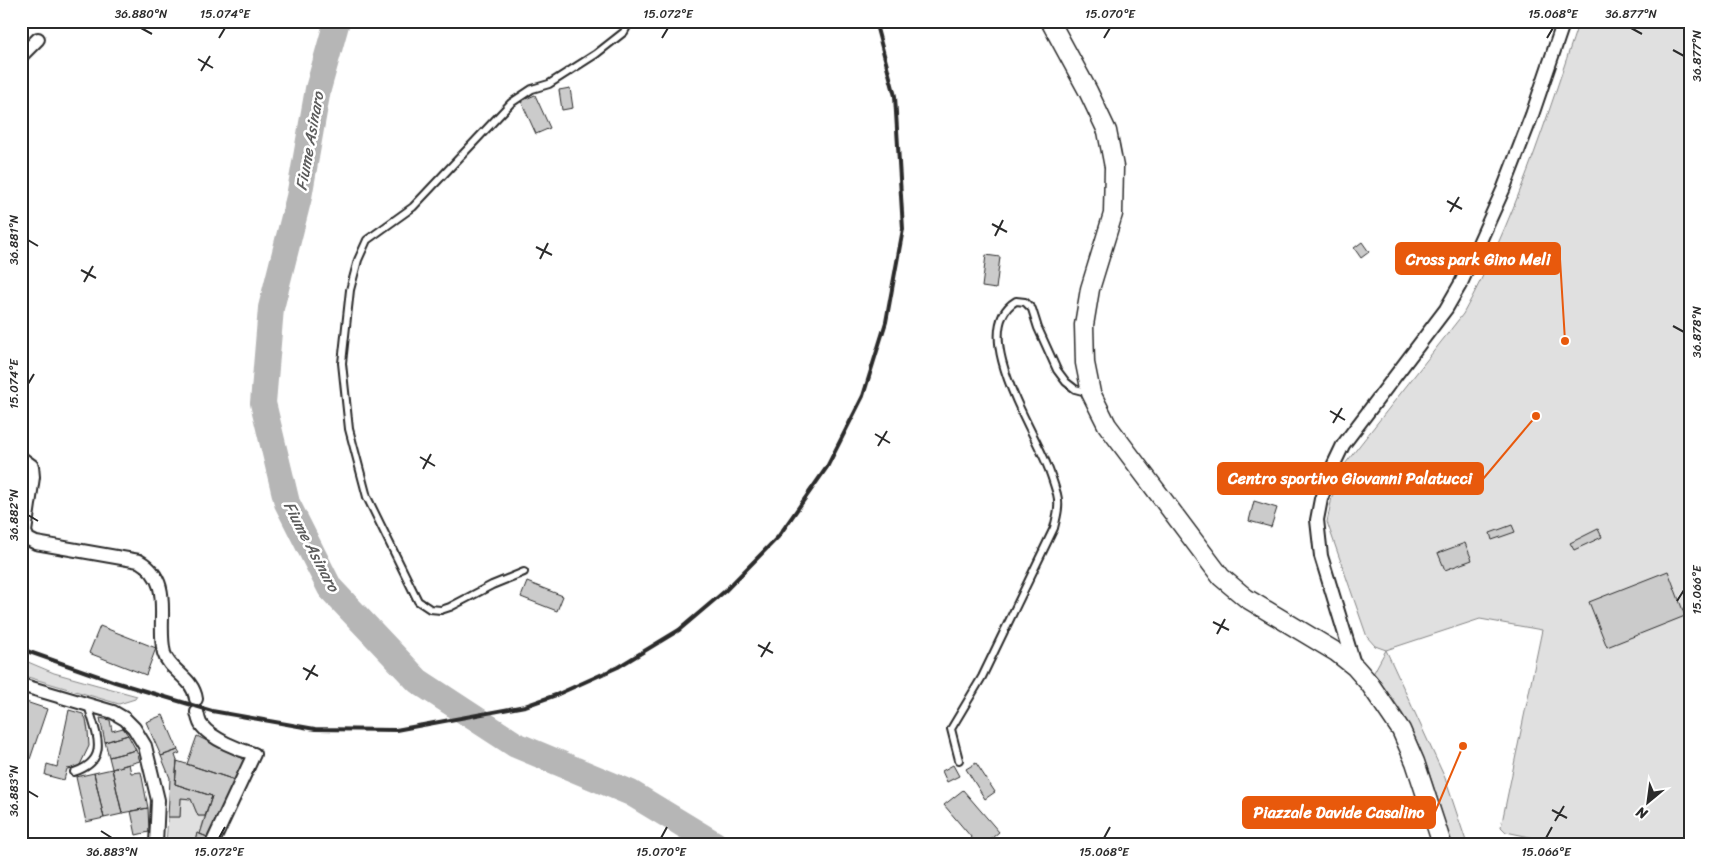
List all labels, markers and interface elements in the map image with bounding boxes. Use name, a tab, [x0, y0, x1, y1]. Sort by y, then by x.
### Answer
text: 36.880°N	[115, 3, 168, 25]
text: 15.074°E	[200, 3, 251, 25]
text: 15.072°E	[643, 3, 694, 25]
text: 15.070°E	[1085, 3, 1136, 25]
text: 15.068°E	[1528, 3, 1579, 25]
text: 36.877°N	[1605, 3, 1657, 25]
text: 36.877°N	[1686, 30, 1708, 82]
water label: Fiume Asinaro	[287, 89, 333, 193]
text: 36.881°N	[3, 214, 25, 265]
callout: Cross park Gino Meli	[1396, 243, 1560, 274]
text: Cross park Gino Meli	[1405, 245, 1551, 274]
text: 36.878°N	[1686, 305, 1708, 358]
text: 15.074°E	[3, 358, 25, 409]
callout: Centro sportivo Giovanni Palatucci	[1218, 463, 1483, 494]
text: Centro sportivo Giovanni Palatucci	[1227, 464, 1474, 493]
text: 36.882°N	[3, 488, 25, 541]
water label: Fiume Asinaro	[275, 496, 348, 598]
text: 15.066°E	[1686, 564, 1708, 615]
text: 36.883°N	[3, 765, 25, 817]
north arrow	[1624, 778, 1674, 828]
callout: Piazzale Davide Casalino	[1243, 797, 1435, 828]
text: Piazzale Davide Casalino	[1254, 798, 1425, 827]
text: N	[1631, 800, 1653, 827]
text: 36.883°N	[86, 841, 138, 863]
text: 15.072°E	[194, 841, 245, 863]
text: 15.070°E	[636, 841, 687, 863]
text: 15.068°E	[1079, 841, 1130, 863]
text: 15.066°E	[1521, 841, 1572, 863]

